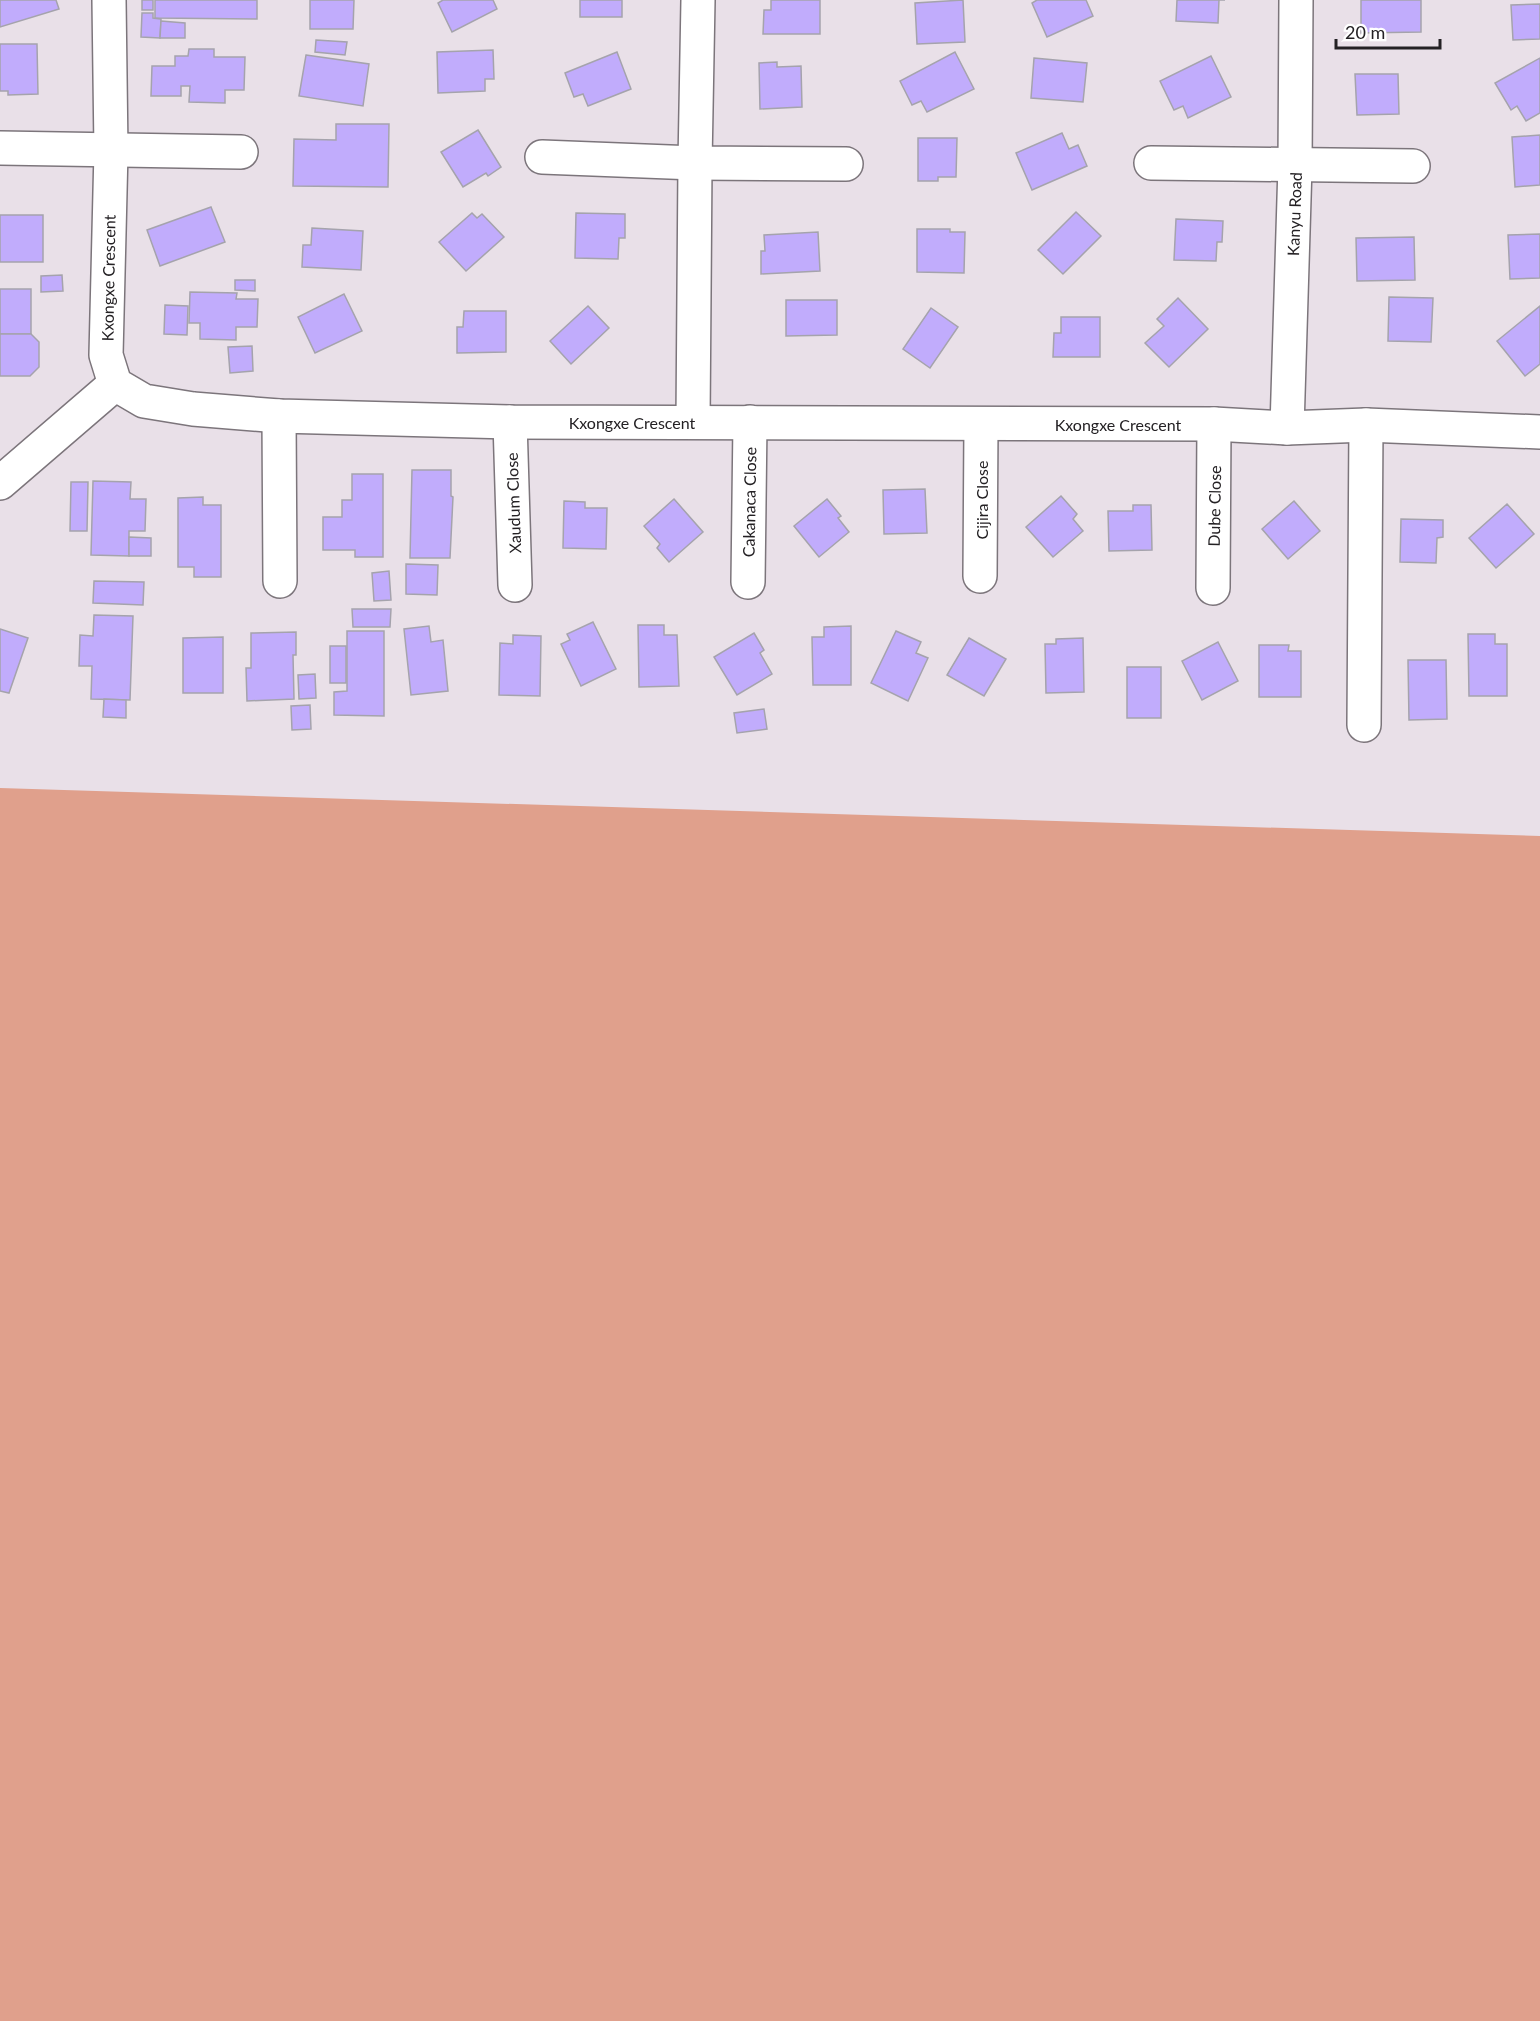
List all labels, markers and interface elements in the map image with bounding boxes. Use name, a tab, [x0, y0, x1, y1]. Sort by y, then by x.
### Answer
scale bar	[1336, 12, 1440, 50]
text: 20 m	[1345, 21, 1385, 43]
street label: Kanyu Road	[1283, 172, 1305, 256]
street label: Kxongxe Crescent	[97, 214, 119, 341]
street label: Kxongxe Crescent	[569, 413, 696, 432]
street label: Kxongxe Crescent	[1055, 415, 1182, 434]
street label: Cakanaca Close	[739, 447, 759, 557]
street label: Xaudum Close	[502, 452, 524, 554]
street label: Cijira Close	[972, 461, 991, 539]
street label: Dube Close	[1204, 465, 1224, 547]

